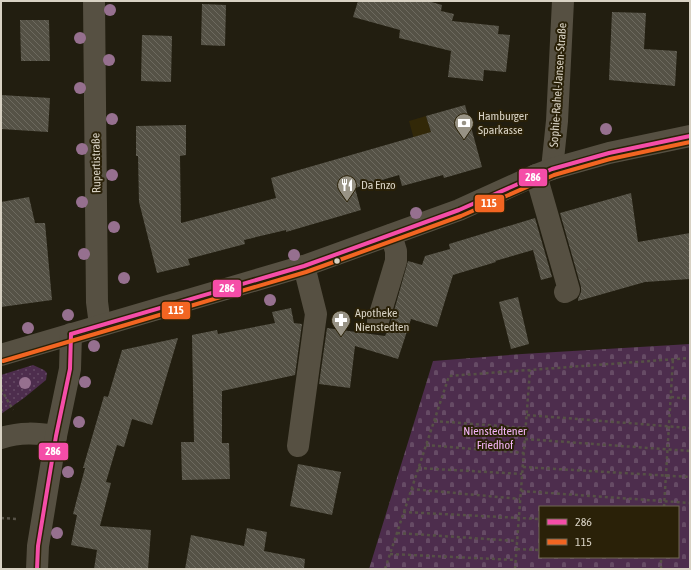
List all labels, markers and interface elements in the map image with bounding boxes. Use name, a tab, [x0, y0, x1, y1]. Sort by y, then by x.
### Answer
street label: Sophie-Rahel-Jansen-Straße	[547, 22, 569, 148]
place label: Hamburger Sparkasse	[478, 109, 528, 137]
bank icon: Hamburger Sparkasse	[453, 112, 475, 140]
street label: Rupertistraße	[88, 133, 104, 193]
line badge: 286	[518, 168, 548, 187]
text: 286	[525, 171, 541, 183]
restaurant icon: Da Enzo	[336, 174, 358, 202]
place label: Da Enzo	[361, 178, 396, 192]
line badge: 115	[474, 194, 505, 213]
text: 115	[481, 197, 497, 209]
unlabelled marker	[332, 256, 342, 266]
line badge: 286	[212, 279, 242, 298]
text: 286	[219, 282, 235, 294]
line badge: 115	[161, 301, 191, 320]
text: 115	[168, 304, 184, 316]
place label: Apotheke Nienstedten	[355, 306, 409, 334]
pharmacy icon: Apotheke Nienstedten	[330, 309, 352, 337]
park label: Nienstedtener Friedhof	[463, 424, 527, 452]
line badge: 286	[38, 442, 69, 461]
text: 286	[45, 445, 61, 457]
legend	[539, 506, 679, 558]
text: 286	[575, 515, 592, 529]
text: 115	[575, 535, 592, 549]

